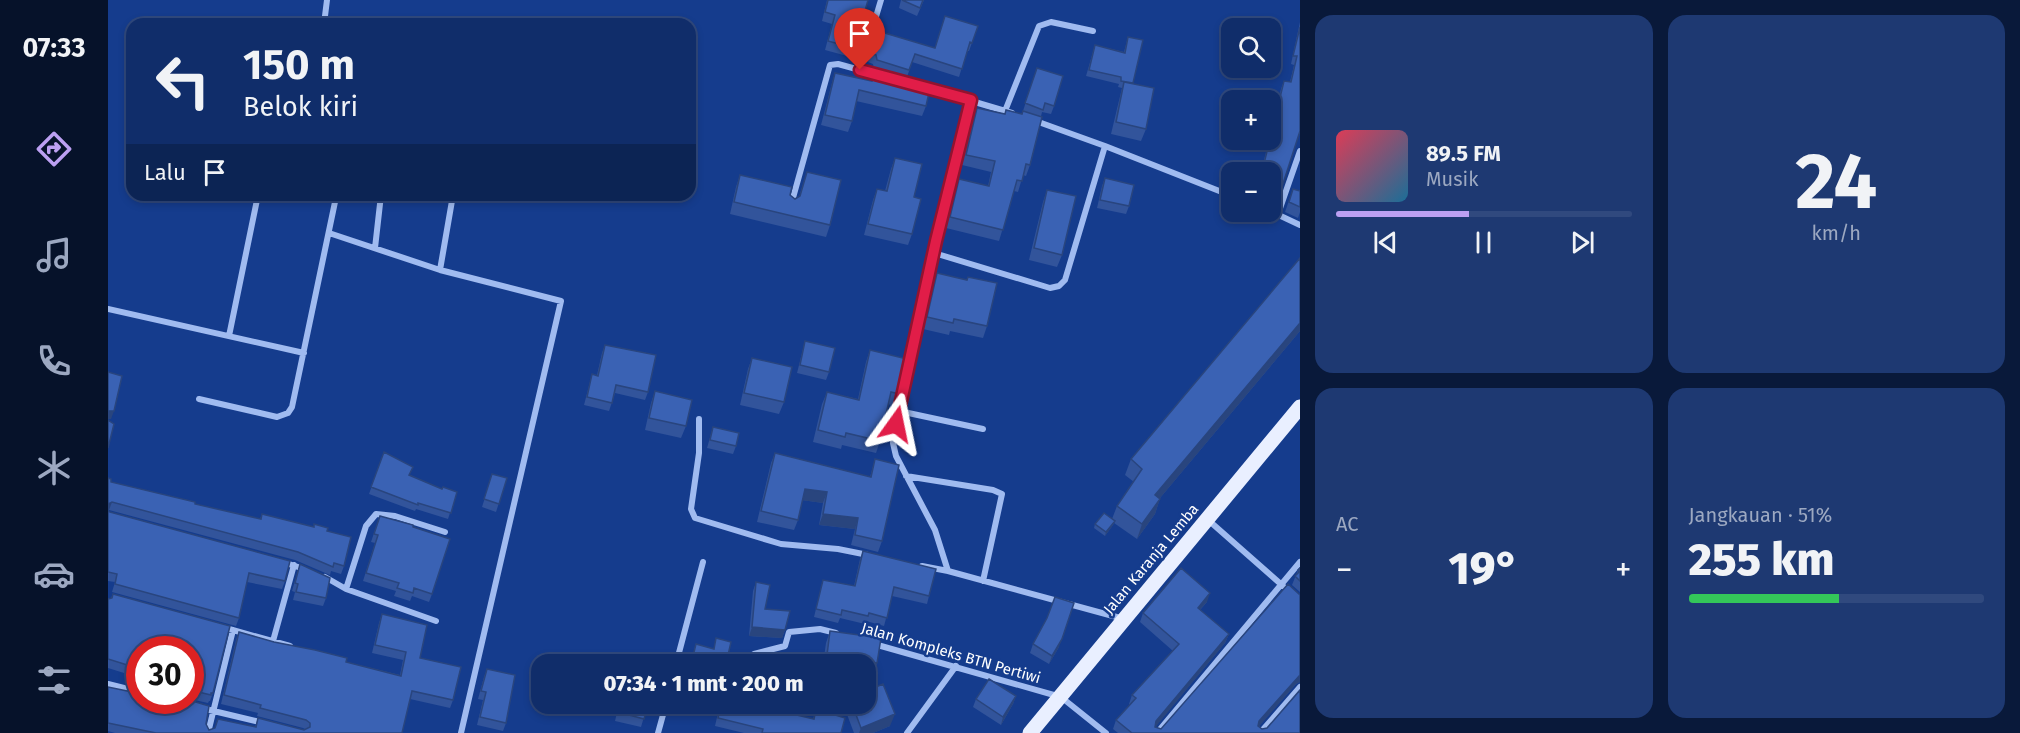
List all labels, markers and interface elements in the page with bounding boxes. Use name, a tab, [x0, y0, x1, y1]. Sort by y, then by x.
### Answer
pin	[834, 8, 885, 70]
icon: arrive	[843, 17, 876, 50]
map controls	[1221, 18, 1281, 222]
button: search	[1221, 18, 1281, 78]
text: 07:33	[23, 32, 85, 64]
text: 150 m	[243, 40, 355, 90]
icon: left	[144, 42, 222, 120]
button: +	[1221, 90, 1281, 150]
text: Belok kiri	[243, 91, 358, 123]
icon: directions	[33, 128, 75, 170]
text: 24	[1795, 135, 1877, 229]
text: 89.5 FM	[1426, 140, 1501, 167]
icon: arrive	[198, 156, 231, 189]
text: Lalu	[144, 159, 186, 186]
button: −	[1221, 162, 1281, 222]
text: Musik	[1426, 167, 1478, 191]
text: km/h	[1812, 221, 1861, 245]
icon: previous	[1369, 226, 1402, 259]
icon: pause	[1467, 226, 1500, 259]
icon: next	[1566, 226, 1599, 259]
icon: music	[33, 234, 75, 276]
icon: phone	[33, 340, 75, 382]
position arrow	[864, 392, 928, 456]
icon: climate	[33, 447, 75, 489]
street label: Jalan Karanja Lemba	[1100, 500, 1202, 618]
text: Jangkauan · 51%	[1689, 503, 1832, 527]
text: AC	[1336, 512, 1358, 536]
text: 255 km	[1689, 533, 1834, 587]
text: 19°	[1449, 542, 1519, 596]
text: −	[1336, 550, 1353, 590]
text: +	[1615, 550, 1631, 590]
icon: car	[33, 553, 75, 595]
street label: Jalan Kompleks BTN Pertiwi	[859, 619, 1043, 687]
speed limit sign: 30	[126, 636, 204, 714]
icon: filters	[33, 659, 75, 701]
text: 07:34 · 1 mnt · 200 m	[604, 670, 803, 697]

